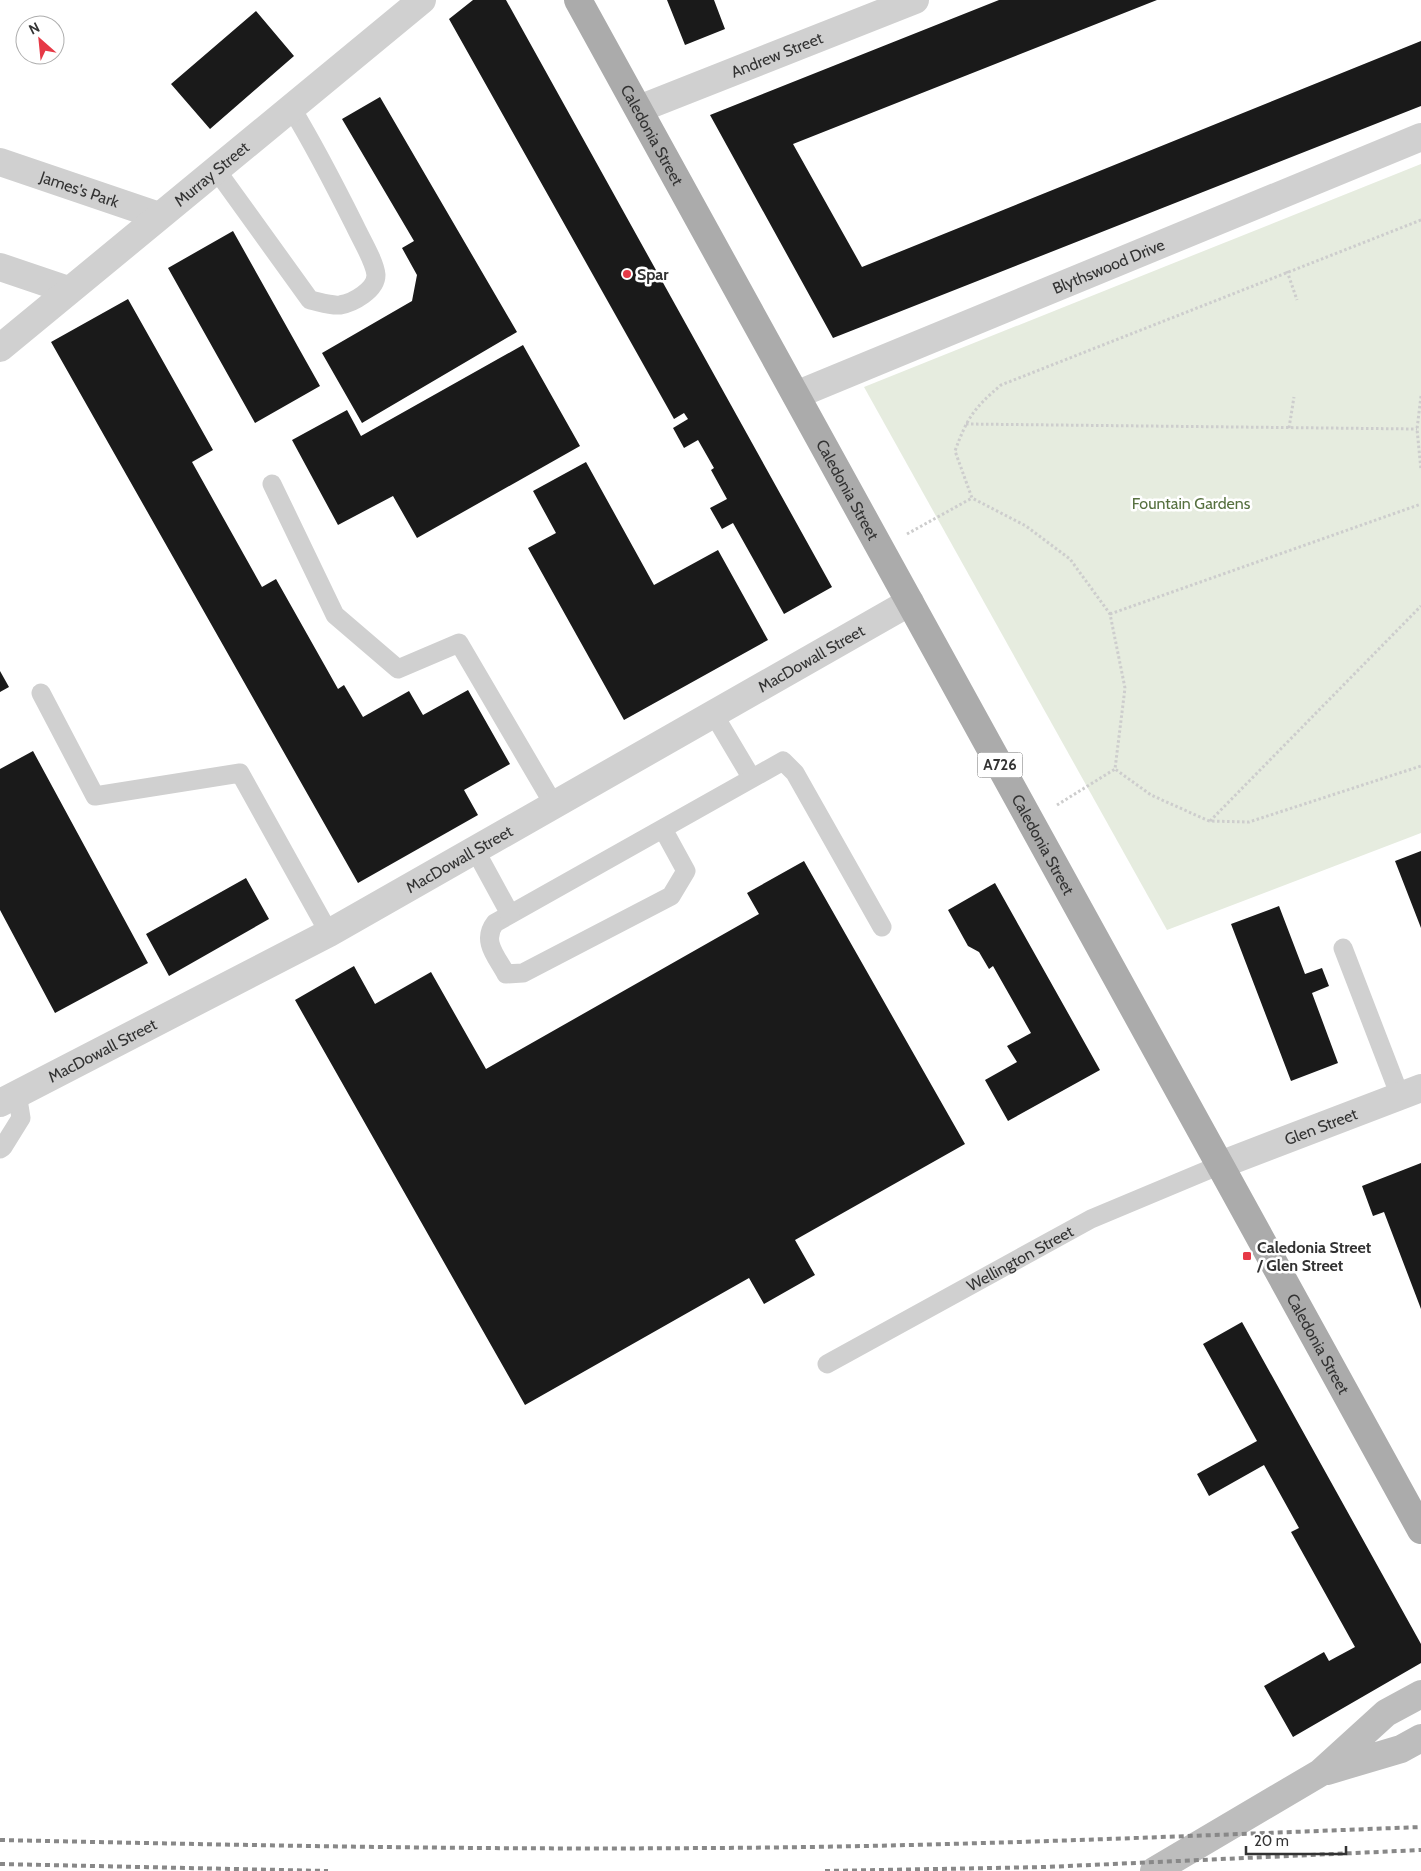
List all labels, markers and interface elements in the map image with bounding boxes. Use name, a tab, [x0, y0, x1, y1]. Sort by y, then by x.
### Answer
north arrow	[15, 15, 65, 65]
text: N	[26, 18, 43, 39]
street label: Andrew Street	[728, 28, 826, 82]
street label: Caledonia Street	[617, 81, 688, 189]
street label: Murray Street	[170, 137, 254, 210]
street label: James's Park	[36, 167, 122, 212]
street label: Blythswood Drive	[1050, 235, 1167, 298]
place label: Spar	[637, 265, 669, 284]
marker: Spar	[621, 268, 633, 280]
street label: Caledonia Street	[812, 436, 883, 544]
park label: Fountain Gardens	[1132, 494, 1251, 513]
street label: MacDowall Street	[755, 621, 868, 697]
road number: A726	[978, 752, 1022, 778]
street label: Caledonia Street	[1007, 791, 1078, 899]
street label: MacDowall Street	[403, 821, 516, 897]
street label: MacDowall Street	[45, 1014, 160, 1087]
street label: Glen Street	[1282, 1104, 1361, 1149]
street label: Wellington Street	[964, 1221, 1077, 1295]
place label: Caledonia Street / Glen Street	[1256, 1238, 1372, 1275]
marker: Caledonia Street / Glen Street	[1241, 1250, 1253, 1262]
street label: Caledonia Street	[1282, 1290, 1353, 1398]
scale bar	[1246, 1824, 1346, 1856]
text: 20 m	[1254, 1832, 1289, 1850]

